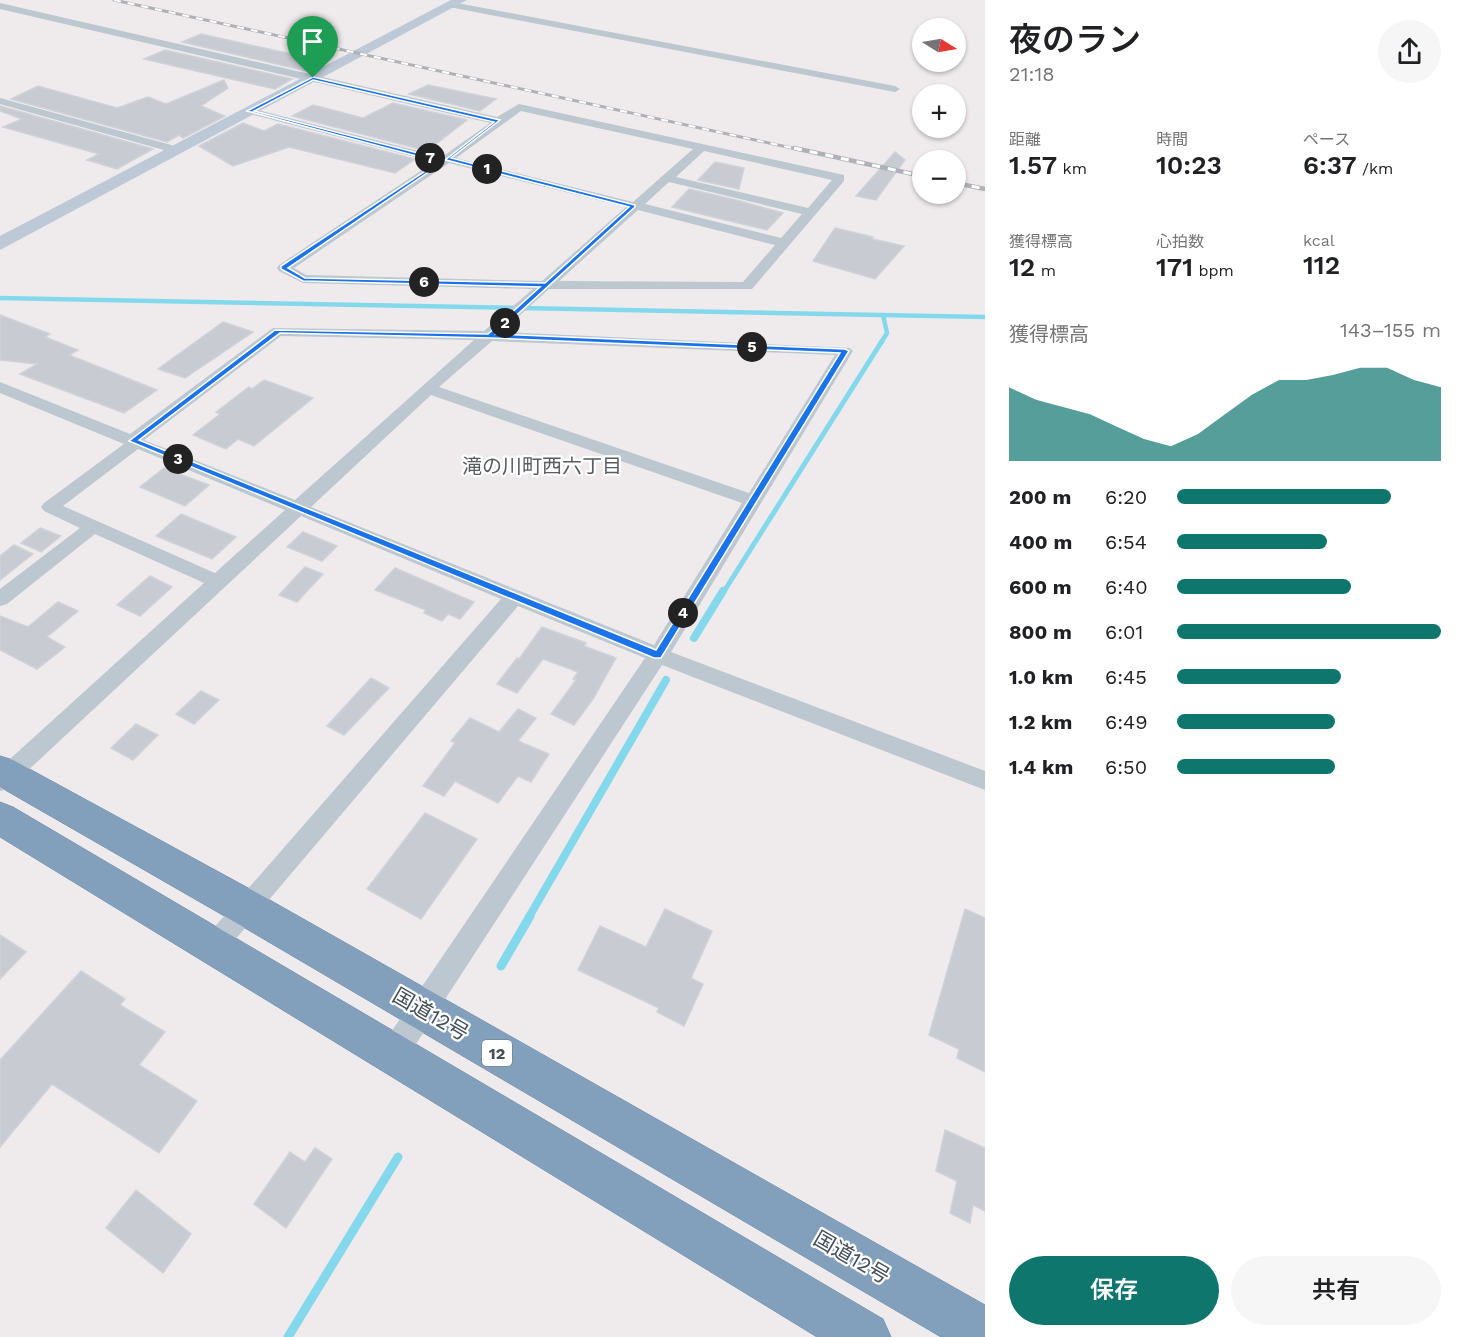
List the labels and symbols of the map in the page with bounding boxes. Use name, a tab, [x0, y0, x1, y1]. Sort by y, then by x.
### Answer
pin	[287, 16, 338, 78]
north arrow	[912, 18, 966, 72]
pin: 7	[415, 143, 445, 173]
pin: 1	[472, 154, 502, 184]
pin: 6	[409, 267, 439, 297]
pin: 2	[490, 308, 520, 338]
pin: 5	[737, 332, 767, 362]
pin: 3	[163, 444, 193, 474]
district label: 滝の川町西六丁目	[462, 454, 622, 478]
pin: 4	[668, 598, 698, 628]
street label: 国道12号	[389, 982, 473, 1046]
road number: 12	[482, 1040, 512, 1066]
street label: 国道12号	[810, 1225, 894, 1289]

